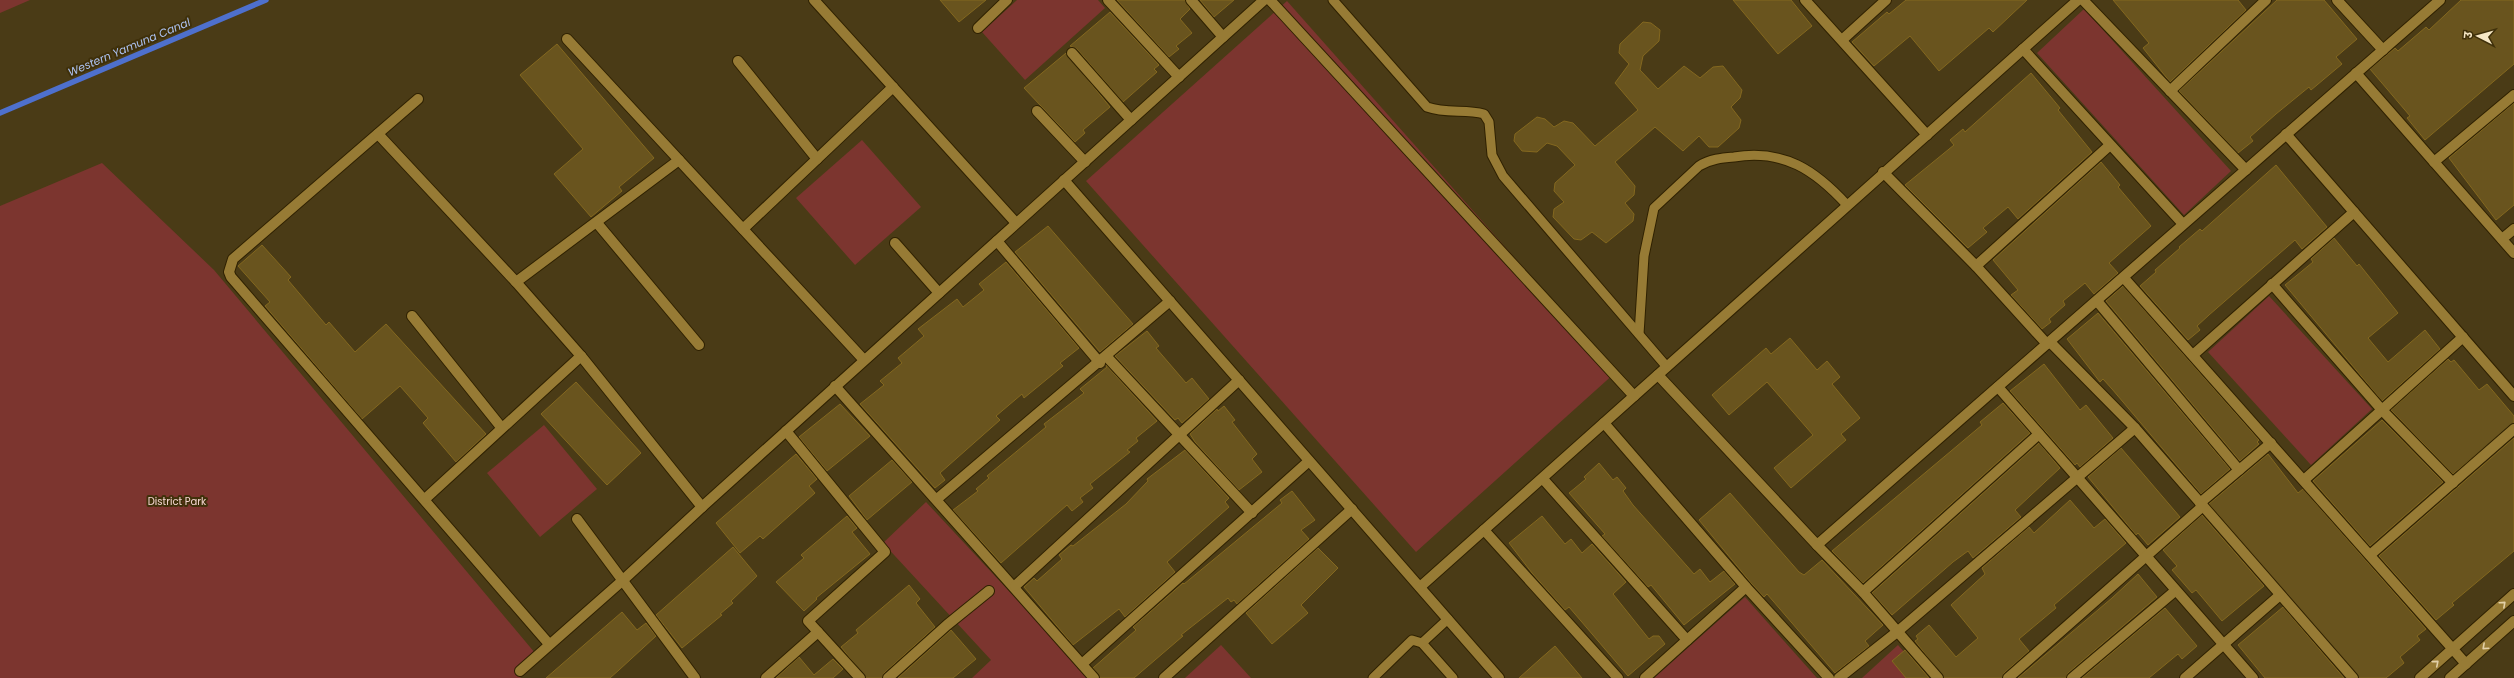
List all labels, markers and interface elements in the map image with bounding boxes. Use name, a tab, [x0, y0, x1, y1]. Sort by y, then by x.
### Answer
water label: Western Yamuna Canal	[65, 14, 193, 80]
north arrow	[2458, 16, 2498, 56]
text: उ	[2460, 30, 2476, 40]
park label: District Park	[148, 494, 207, 509]
one-way arrow	[2498, 601, 2506, 609]
one-way arrow	[2482, 642, 2490, 650]
one-way arrow	[2432, 661, 2439, 668]

